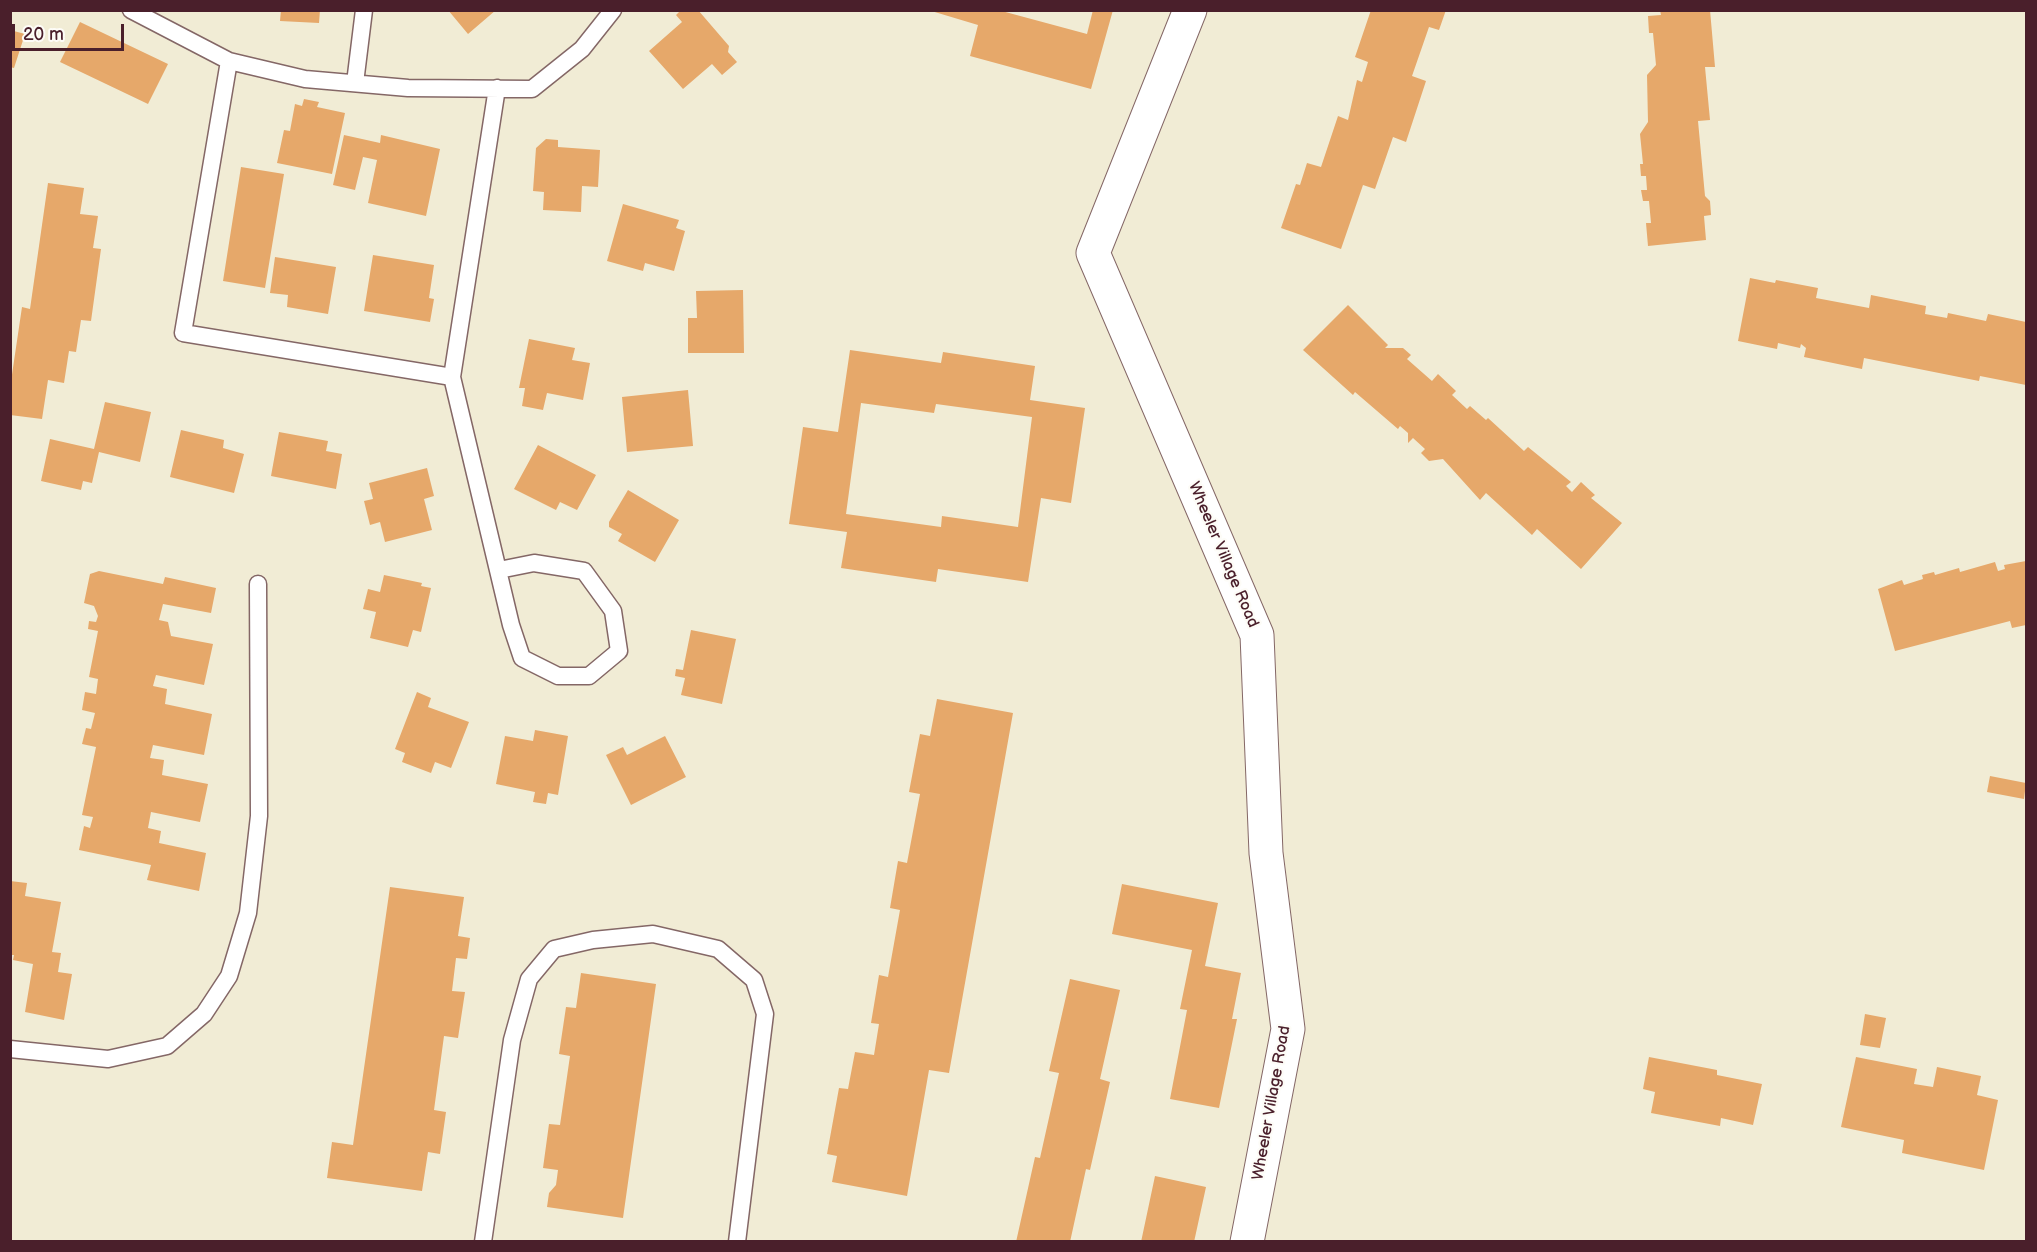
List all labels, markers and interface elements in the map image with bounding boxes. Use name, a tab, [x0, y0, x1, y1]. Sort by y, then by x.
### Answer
scale bar	[15, 12, 128, 50]
text: 20 m	[23, 24, 64, 45]
street label: Wheeler Village Road	[1184, 479, 1262, 631]
street label: Wheeler Village Road	[1249, 1024, 1295, 1182]

